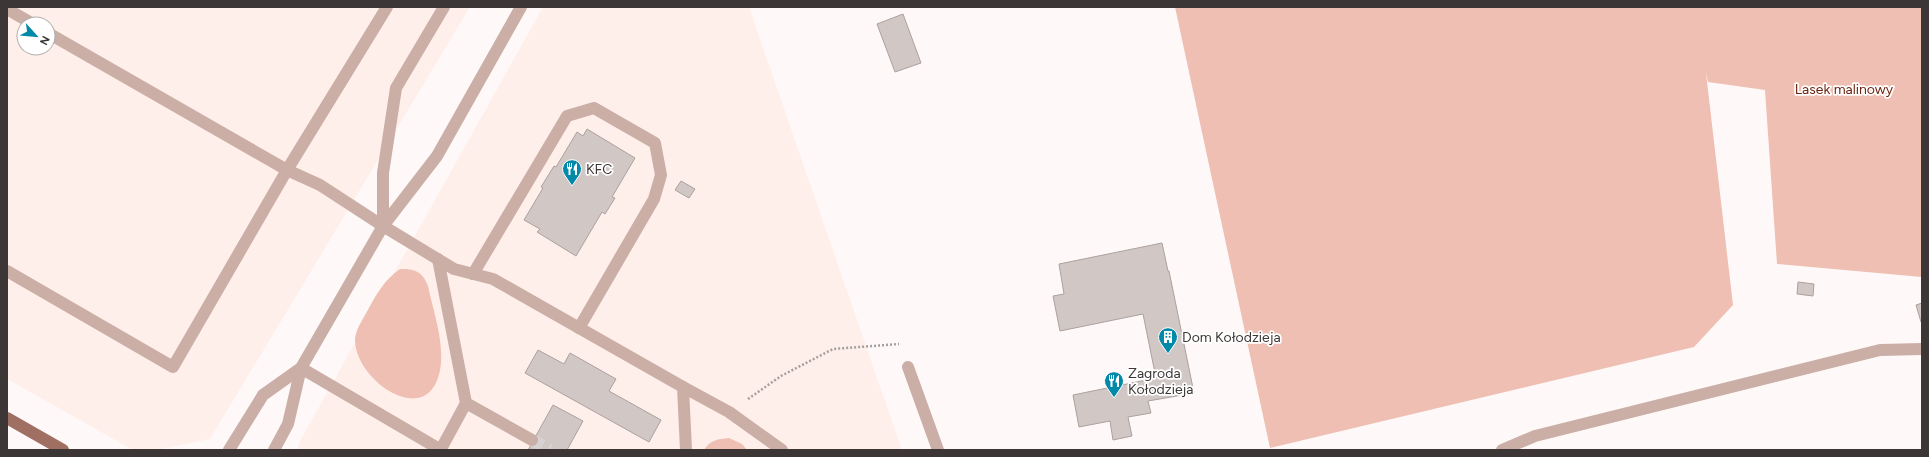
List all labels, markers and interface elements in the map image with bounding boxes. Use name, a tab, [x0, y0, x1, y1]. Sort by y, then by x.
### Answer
north arrow	[16, 16, 56, 56]
text: N	[37, 34, 52, 47]
park label: Lasek malinowy	[1795, 81, 1894, 98]
restaurant icon: KFC	[561, 158, 583, 186]
place label: KFC	[586, 161, 612, 178]
building icon: Dom Kołodzieja	[1157, 326, 1179, 354]
place label: Dom Kołodzieja	[1182, 329, 1281, 346]
place label: Zagroda Kołodzieja	[1128, 365, 1194, 398]
restaurant icon: Zagroda Kołodzieja	[1103, 370, 1125, 398]

